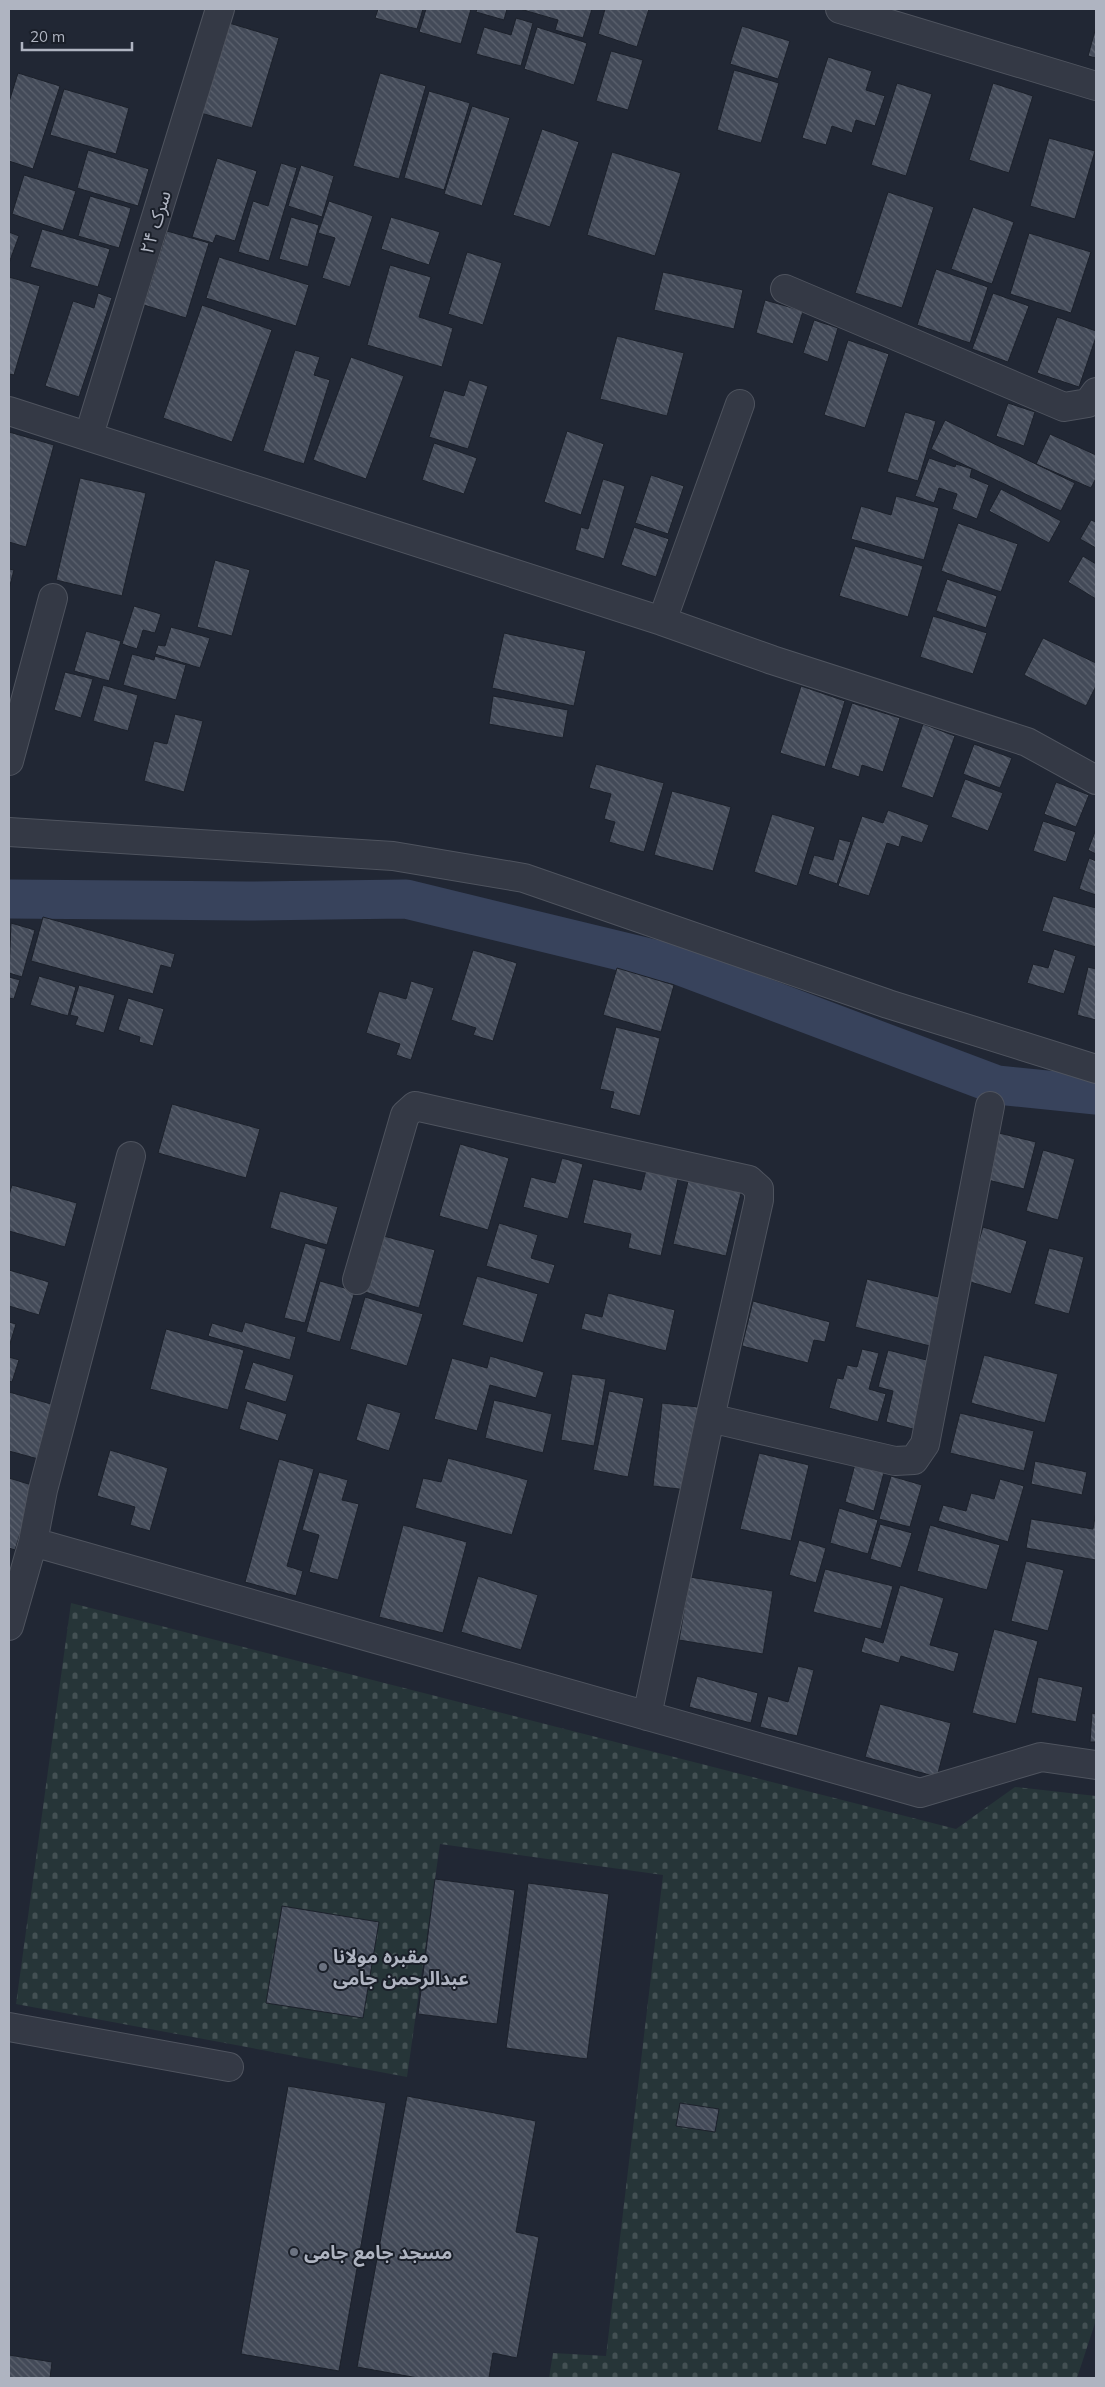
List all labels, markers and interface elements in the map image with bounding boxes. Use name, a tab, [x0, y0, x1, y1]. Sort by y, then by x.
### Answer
scale bar	[22, 20, 132, 52]
text: 20 m	[30, 27, 65, 46]
street label: سرک ۲۴	[134, 187, 176, 257]
place label: مقبره مولانا عبدالرحمن جامی	[333, 1944, 469, 1990]
marker: مقبره مولانا عبدالرحمن جامی	[317, 1961, 329, 1973]
place label: مسجد جامع جامی	[304, 2240, 452, 2267]
marker: مسجد جامع جامی	[288, 2246, 300, 2258]

